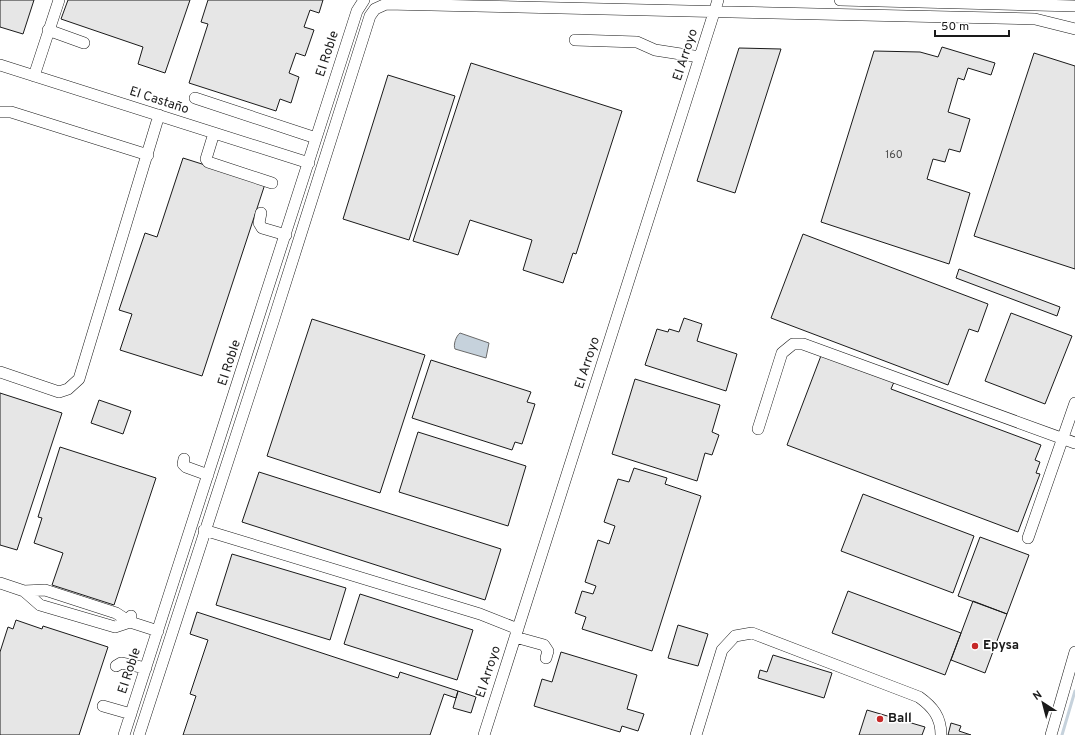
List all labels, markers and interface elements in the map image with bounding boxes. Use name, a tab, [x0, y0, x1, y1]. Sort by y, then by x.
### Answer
scale bar	[935, 12, 1009, 38]
text: 50 m	[941, 19, 969, 35]
street label: El Arroyo	[670, 27, 702, 83]
street label: El Roble	[313, 29, 343, 79]
street label: El Castaño	[127, 84, 191, 118]
house number: 160	[885, 148, 903, 162]
street label: El Arroyo	[572, 335, 604, 391]
street label: El Roble	[215, 338, 245, 388]
place label: Epysa	[983, 638, 1019, 654]
marker: Epysa	[970, 641, 980, 651]
street label: El Arroyo	[473, 644, 505, 700]
street label: El Roble	[115, 646, 145, 696]
north arrow	[1023, 683, 1063, 723]
text: N	[1030, 688, 1045, 704]
place label: Ball	[888, 711, 912, 727]
marker: Ball	[875, 714, 885, 724]

